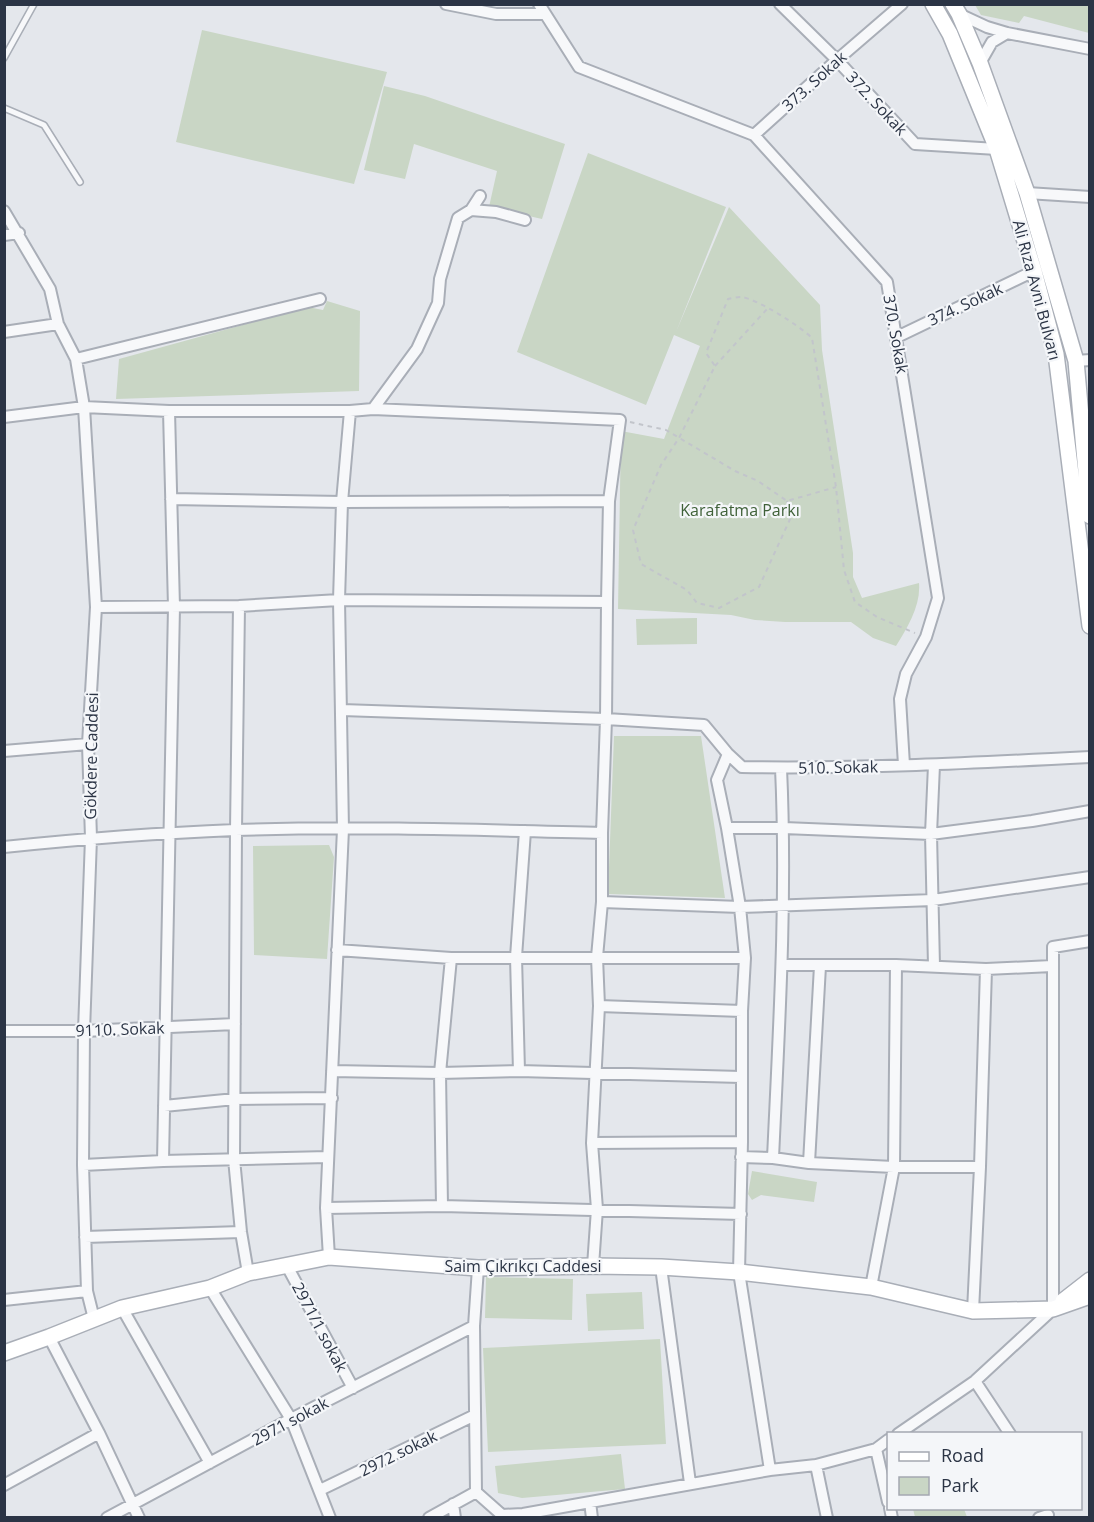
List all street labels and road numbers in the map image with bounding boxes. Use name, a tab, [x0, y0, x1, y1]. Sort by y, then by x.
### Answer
street label: 373. Sokak	[777, 46, 851, 116]
street label: 372. Sokak	[842, 66, 913, 140]
street label: Ali Rıza Avni Bulvarı	[1008, 217, 1066, 363]
street label: 374. Sokak	[924, 277, 1006, 331]
street label: 370. Sokak	[878, 293, 914, 376]
street label: Gökdere Caddesi	[79, 692, 103, 820]
street label: 510. Sokak	[798, 755, 879, 779]
street label: 9110. Sokak	[75, 1016, 165, 1042]
street label: Saim Çıkrıkçı Caddesi	[444, 1255, 602, 1277]
street label: 2971/1 sokak	[287, 1278, 353, 1376]
street label: 2971 sokak	[248, 1391, 333, 1450]
street label: 2972 sokak	[356, 1425, 441, 1481]

